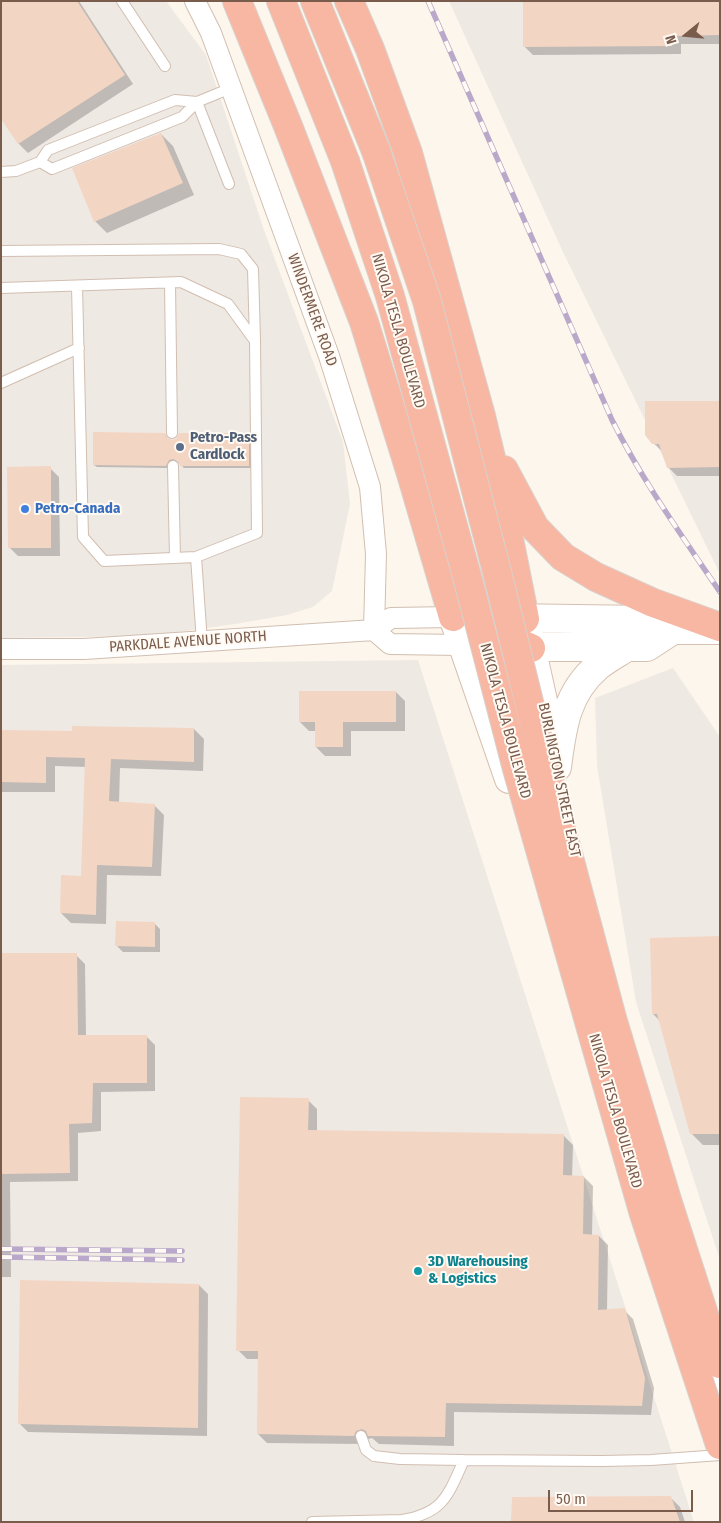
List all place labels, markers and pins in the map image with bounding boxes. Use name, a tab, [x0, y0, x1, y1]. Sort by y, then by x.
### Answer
place label: Petro-Pass Cardlock	[190, 429, 257, 464]
marker: Petro-Pass Cardlock	[174, 441, 186, 453]
place label: Petro-Canada	[35, 500, 120, 518]
marker: Petro-Canada	[19, 503, 31, 515]
place label: 3D Warehousing & Logistics	[428, 1253, 528, 1288]
marker: 3D Warehousing & Logistics	[412, 1265, 424, 1277]

